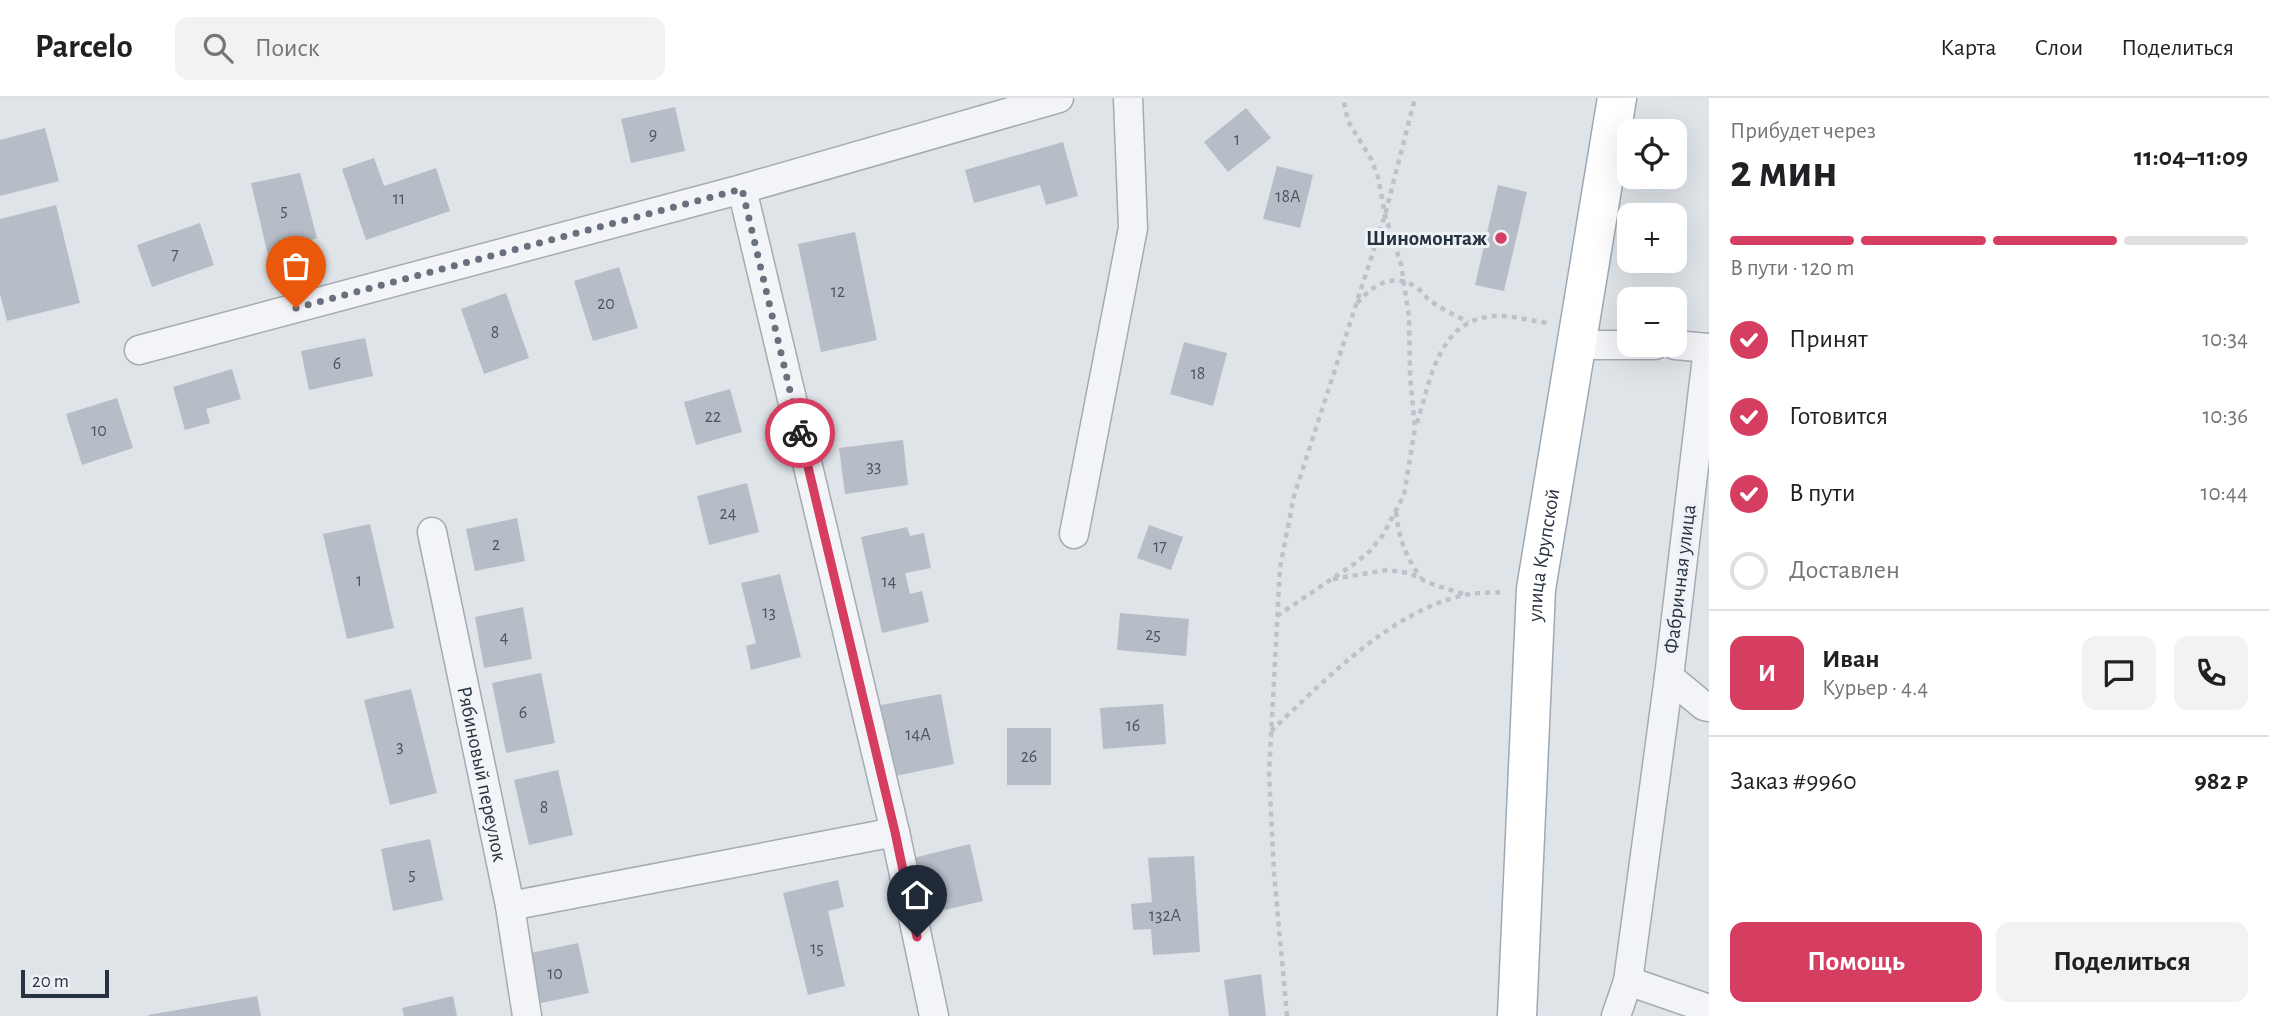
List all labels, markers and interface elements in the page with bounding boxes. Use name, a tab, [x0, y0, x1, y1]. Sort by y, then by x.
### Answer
search box	[175, 17, 665, 80]
icon: search	[199, 29, 237, 67]
text: Parcelo	[35, 31, 133, 64]
text: Поиск	[255, 35, 320, 61]
text: Карта	[1940, 36, 1996, 60]
text: Слои	[2034, 36, 2083, 60]
text: Поделиться	[2121, 36, 2234, 60]
map controls	[1617, 119, 1687, 357]
button: locate	[1617, 119, 1687, 189]
text: Прибудет через	[1730, 120, 1876, 143]
house number: 9	[649, 126, 657, 144]
house number: 1	[1234, 131, 1240, 149]
text: 11:04–11:09	[2134, 144, 2248, 170]
text: 2 мин	[1730, 149, 1838, 195]
house number: 18А	[1275, 188, 1301, 206]
house number: 11	[393, 190, 405, 208]
house number: 5	[280, 202, 288, 220]
button: +	[1617, 203, 1687, 273]
place label: Шиномонтаж	[1366, 228, 1487, 249]
marker: Шиномонтаж	[1493, 230, 1509, 246]
pin	[266, 236, 326, 308]
house number: 7	[171, 246, 179, 264]
icon: bag	[277, 247, 315, 285]
text: В пути · 120 m	[1730, 257, 1854, 280]
house number: 12	[831, 283, 845, 301]
button: −	[1617, 287, 1687, 357]
house number: 20	[597, 295, 615, 313]
icon: check	[1730, 321, 1768, 359]
house number: 8	[491, 324, 499, 342]
text: Принят	[1789, 326, 1868, 352]
text: 10:34	[2202, 328, 2248, 351]
house number: 6	[333, 355, 341, 373]
house number: 18	[1191, 365, 1205, 383]
courier	[765, 398, 835, 468]
icon: check	[1730, 398, 1768, 436]
text: Готовится	[1789, 403, 1888, 429]
text: 10:36	[2202, 405, 2248, 428]
house number: 22	[705, 408, 721, 426]
icon: bike	[781, 414, 819, 452]
house number: 10	[91, 422, 107, 440]
house number: 33	[867, 458, 881, 476]
icon: check	[1730, 475, 1768, 513]
text: В пути	[1789, 480, 1855, 506]
text: 10:44	[2201, 482, 2248, 505]
street label: улица Крупской	[1524, 487, 1563, 623]
street label: Фабричная улица	[1660, 503, 1700, 655]
house number: 24	[720, 505, 737, 523]
house number: 2	[492, 536, 500, 554]
house number: 17	[1153, 538, 1167, 556]
text: Доставлен	[1789, 557, 1900, 583]
house number: 1	[356, 572, 362, 590]
house number: 14	[882, 573, 897, 591]
house number: 13	[762, 604, 776, 622]
house number: 25	[1145, 626, 1161, 644]
house number: 4	[500, 629, 509, 647]
button: chat	[2082, 636, 2156, 710]
button: phone	[2174, 636, 2248, 710]
text: Иван	[1822, 646, 1880, 672]
text: И	[1758, 660, 1776, 686]
text: Курьер · 4.4	[1822, 677, 1928, 700]
street label: Рябиновый переулок	[454, 684, 511, 864]
house number: 6	[519, 704, 527, 722]
house number: 16	[1126, 717, 1140, 735]
house number: 14А	[905, 726, 931, 744]
house number: 3	[396, 738, 404, 756]
house number: 26	[1021, 748, 1037, 766]
text: Заказ #9960	[1730, 768, 1857, 794]
text: 982 ₽	[2194, 768, 2248, 794]
house number: 8	[540, 799, 548, 817]
pin	[887, 865, 947, 937]
house number: 5	[408, 866, 416, 884]
icon: home	[898, 876, 936, 914]
house number: 132А	[1149, 907, 1182, 925]
button: Помощь	[1730, 922, 1982, 1002]
button: Поделиться	[1996, 922, 2248, 1002]
house number: 15	[810, 940, 824, 958]
house number: 10	[547, 965, 563, 983]
scale bar	[21, 967, 108, 999]
text: 20 m	[32, 972, 69, 991]

